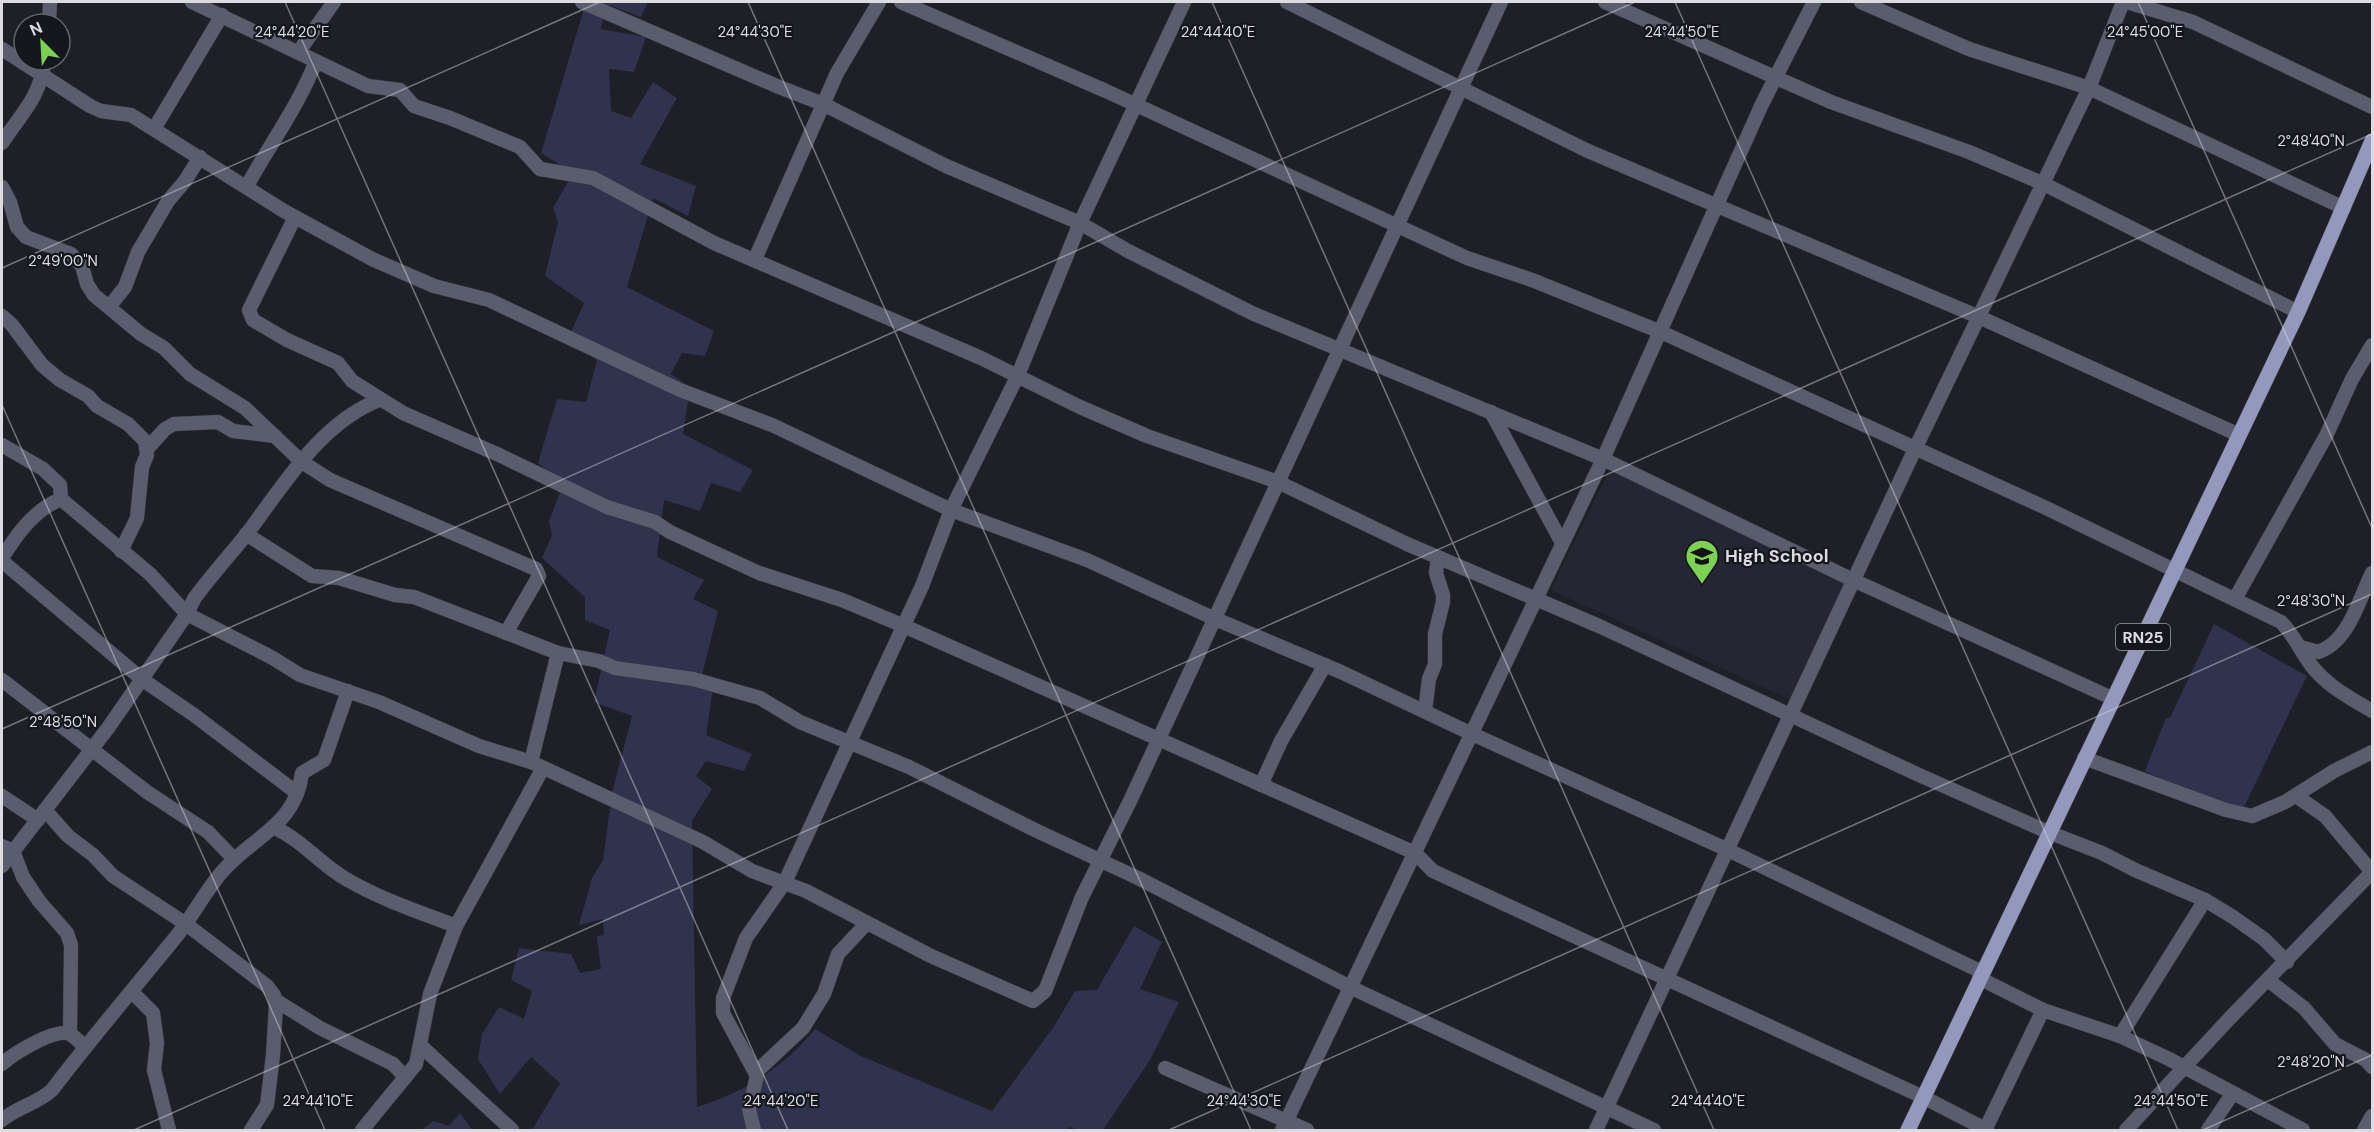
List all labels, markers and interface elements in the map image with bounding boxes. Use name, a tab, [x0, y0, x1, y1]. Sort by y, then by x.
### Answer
north arrow	[12, 12, 72, 72]
text: N	[27, 17, 46, 41]
text: 24°44'20"E	[255, 22, 329, 42]
text: 24°44'30"E	[717, 22, 793, 42]
text: 24°44'40"E	[1181, 22, 1255, 42]
text: 24°44'50"E	[1644, 22, 1720, 42]
text: 24°45'00"E	[2107, 22, 2183, 42]
text: 2°48'40"N	[2277, 131, 2345, 151]
text: 2°49'00"N	[28, 251, 98, 271]
school or university icon: High School	[1684, 538, 1720, 585]
place label: High School	[1725, 544, 1829, 568]
text: 2°48'30"N	[2277, 591, 2345, 611]
road number: RN25	[2116, 624, 2170, 650]
text: 2°48'50"N	[29, 712, 97, 732]
text: 2°48'20"N	[2277, 1052, 2345, 1072]
text: 24°44'10"E	[282, 1091, 354, 1111]
text: 24°44'20"E	[744, 1091, 818, 1111]
text: 24°44'30"E	[1206, 1091, 1282, 1111]
text: 24°44'40"E	[1671, 1091, 1745, 1111]
text: 24°44'50"E	[2133, 1091, 2209, 1111]

